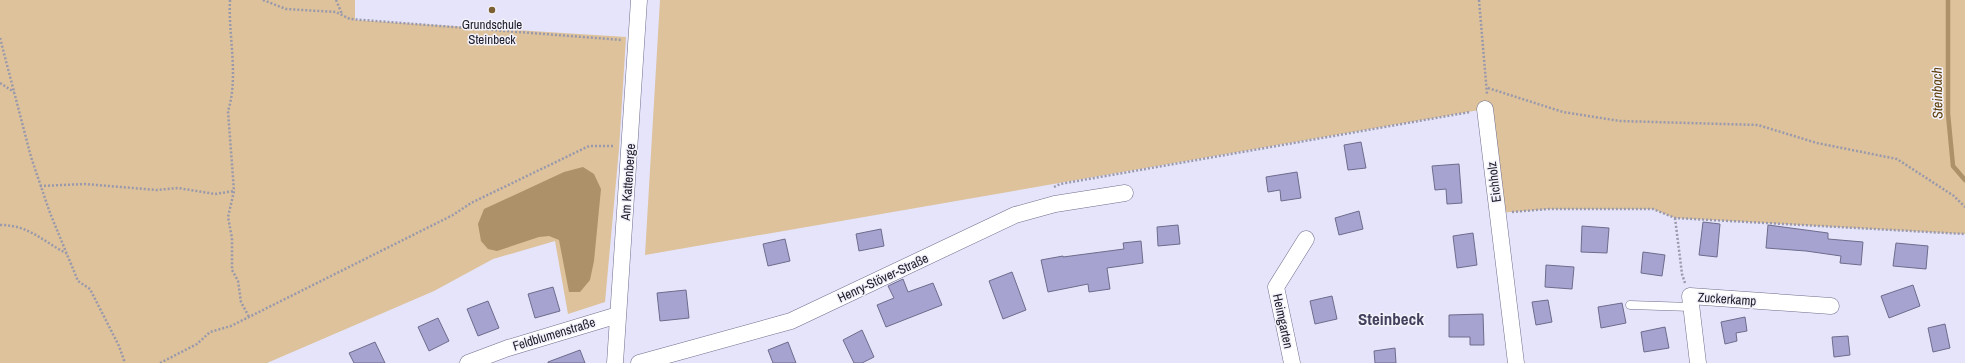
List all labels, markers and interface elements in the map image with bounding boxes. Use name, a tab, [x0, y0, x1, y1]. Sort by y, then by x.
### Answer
marker: Grundschule Steinbeck	[487, 5, 497, 15]
place label: Grundschule Steinbeck	[462, 16, 522, 48]
water label: Steinbach	[1928, 67, 1946, 119]
street label: Am Kattenberge	[617, 143, 639, 222]
street label: Eichholz	[1483, 161, 1505, 203]
street label: Henry-Stöver-Straße	[835, 249, 931, 306]
street label: Zuckerkamp	[1697, 288, 1757, 310]
street label: Heimgarten	[1269, 292, 1297, 350]
district label: Steinbeck	[1358, 307, 1424, 330]
street label: Feldblumenstraße	[511, 313, 597, 355]

